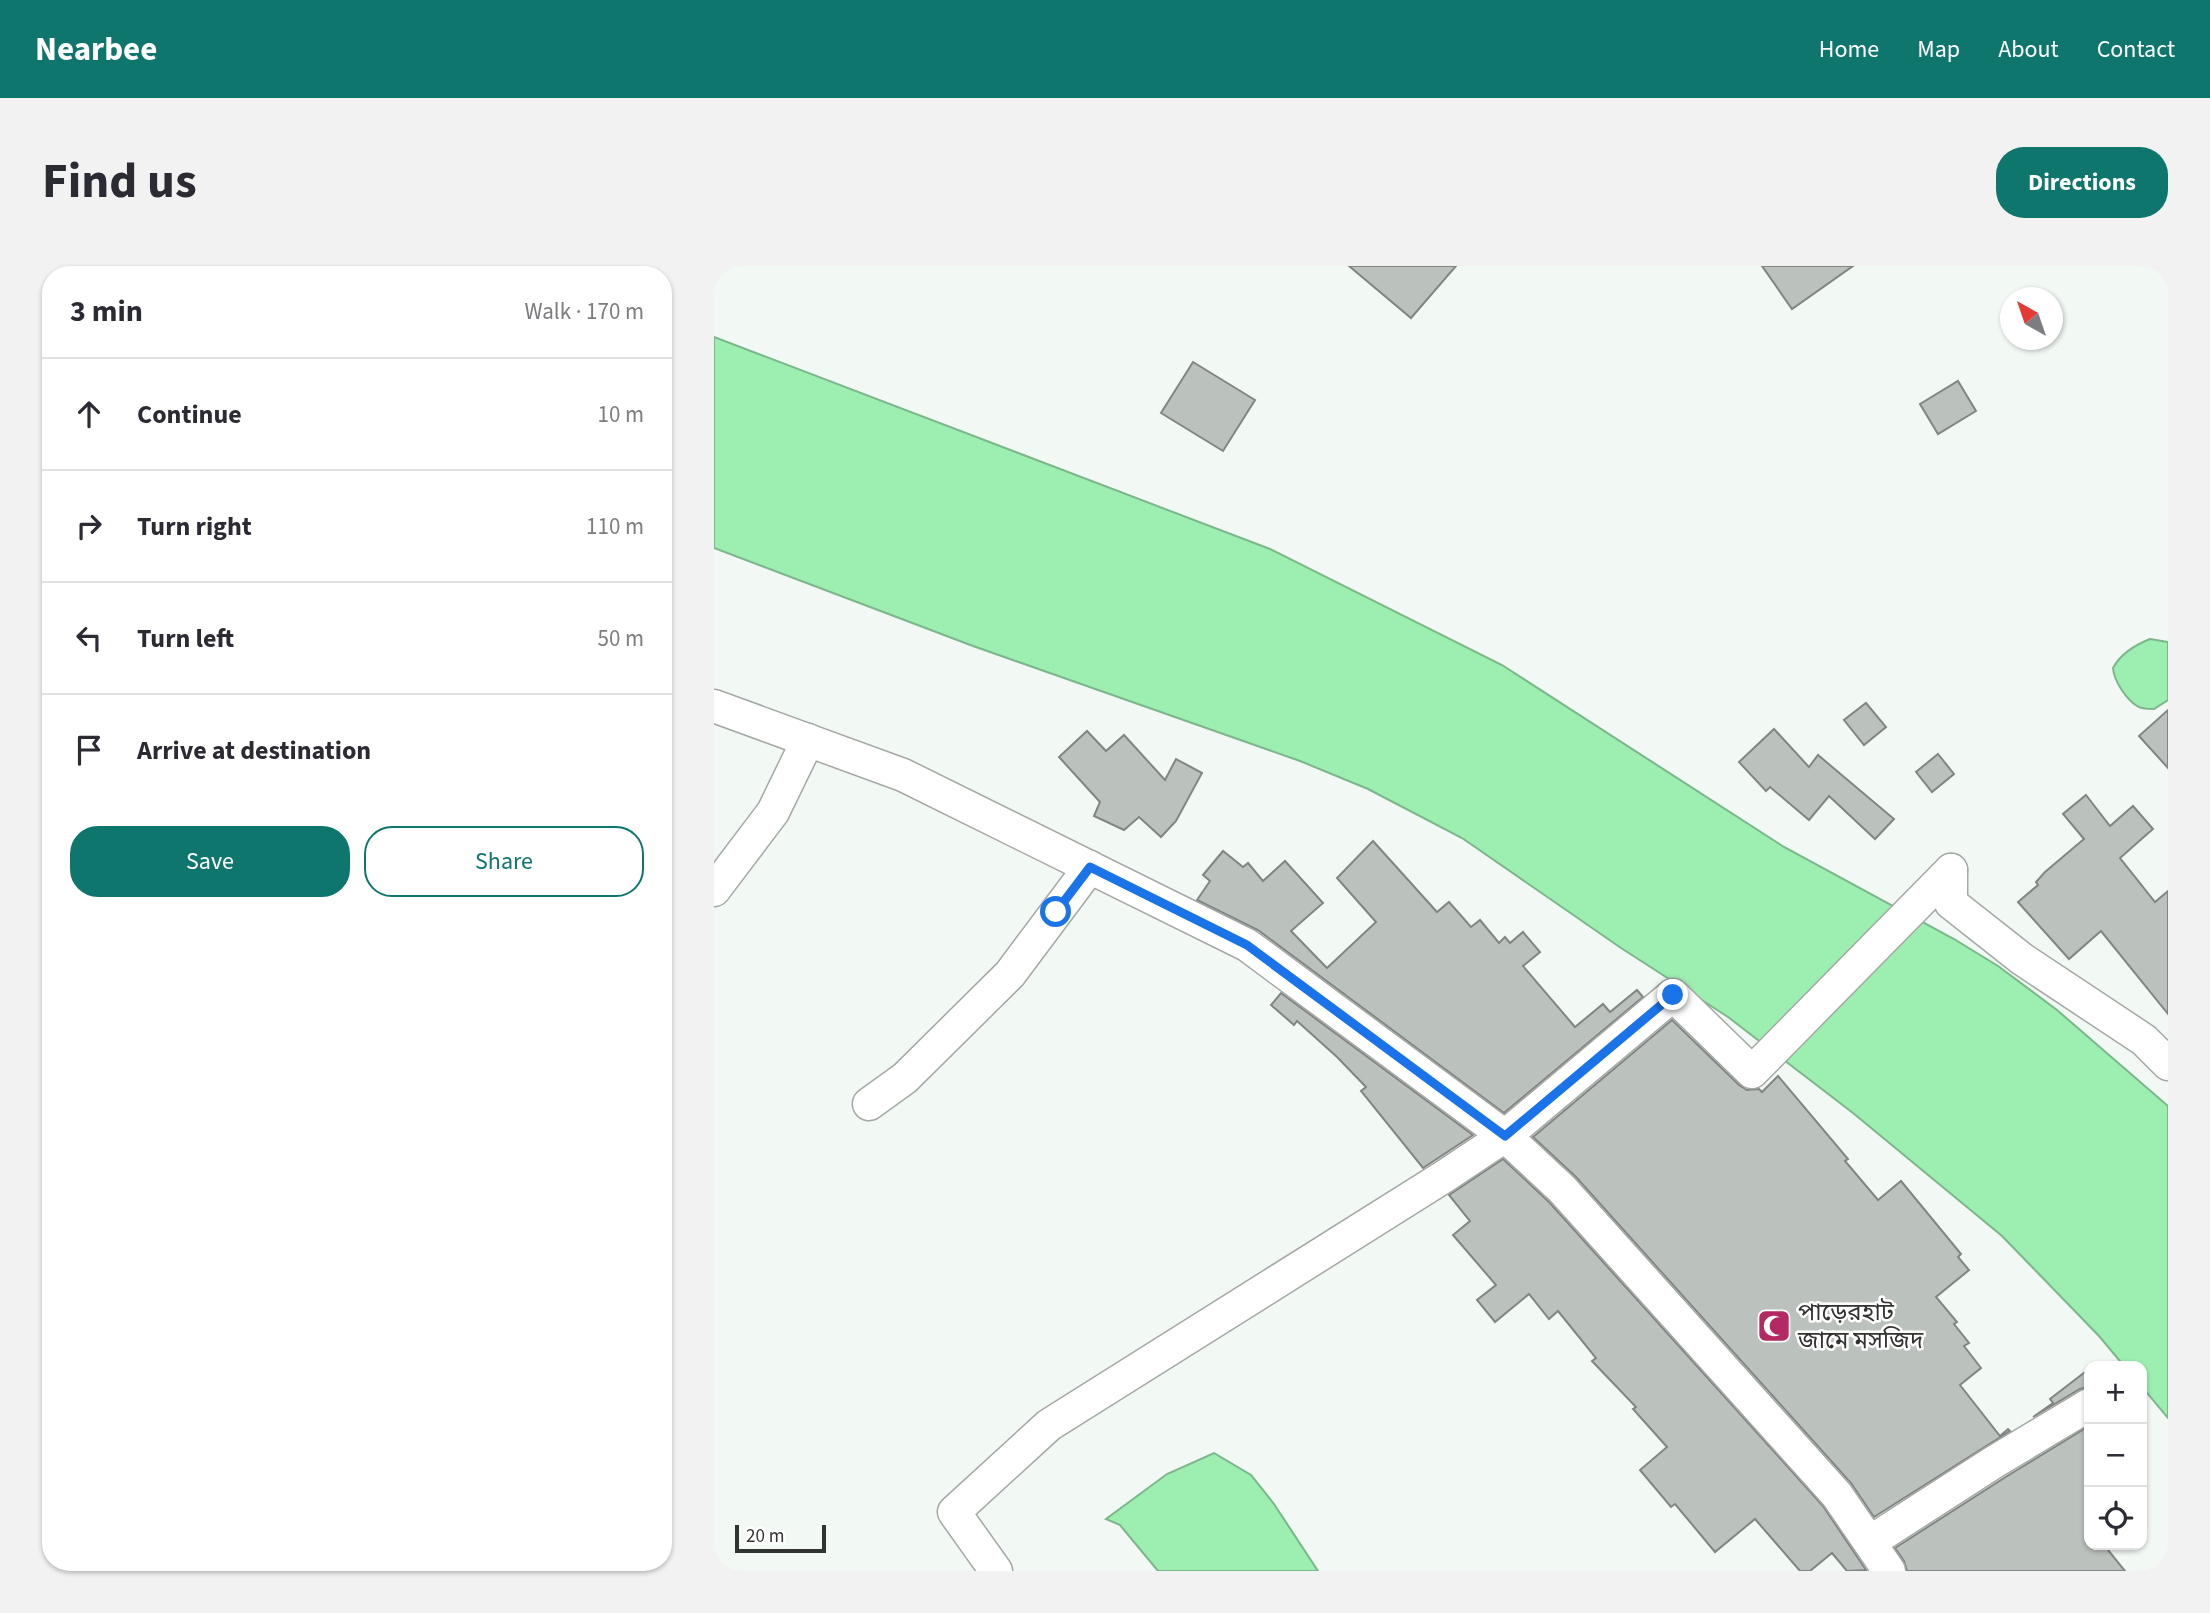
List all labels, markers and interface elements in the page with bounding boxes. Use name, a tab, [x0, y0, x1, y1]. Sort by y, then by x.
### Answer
text: Nearbee	[35, 26, 157, 73]
text: Home	[1819, 32, 1879, 67]
text: Map	[1917, 32, 1960, 67]
text: About	[1998, 32, 2059, 67]
text: Contact	[2097, 32, 2175, 67]
text: Find us	[42, 147, 197, 217]
button: Directions	[1996, 147, 2168, 218]
north arrow	[2000, 287, 2063, 350]
text: 3 min	[70, 290, 143, 333]
text: Walk · 170 m	[525, 295, 644, 328]
icon: ahead	[70, 395, 108, 433]
text: Continue	[137, 396, 242, 433]
text: 10 m	[597, 398, 644, 431]
icon: right	[70, 507, 108, 545]
text: Turn right	[137, 508, 252, 545]
text: 110 m	[586, 510, 644, 543]
icon: left	[70, 619, 108, 657]
text: Turn left	[137, 620, 234, 657]
text: 50 m	[597, 622, 644, 655]
icon: arrive	[70, 731, 108, 769]
text: Arrive at destination	[137, 732, 371, 769]
button: Save	[70, 826, 350, 897]
button: Share	[364, 826, 644, 897]
route start	[1040, 896, 1071, 927]
route end	[1657, 979, 1688, 1010]
place label: পাড়েরহাট জামে মসজিদ	[1797, 1295, 1924, 1358]
mosque icon: পাড়েরহাট জামে মসজিদ	[1755, 1307, 1793, 1345]
map controls	[2084, 1361, 2147, 1550]
button: +	[2084, 1361, 2147, 1424]
button: −	[2084, 1424, 2147, 1487]
button: locate	[2084, 1487, 2147, 1550]
scale bar	[735, 1522, 826, 1554]
text: 20 m	[746, 1523, 784, 1550]

